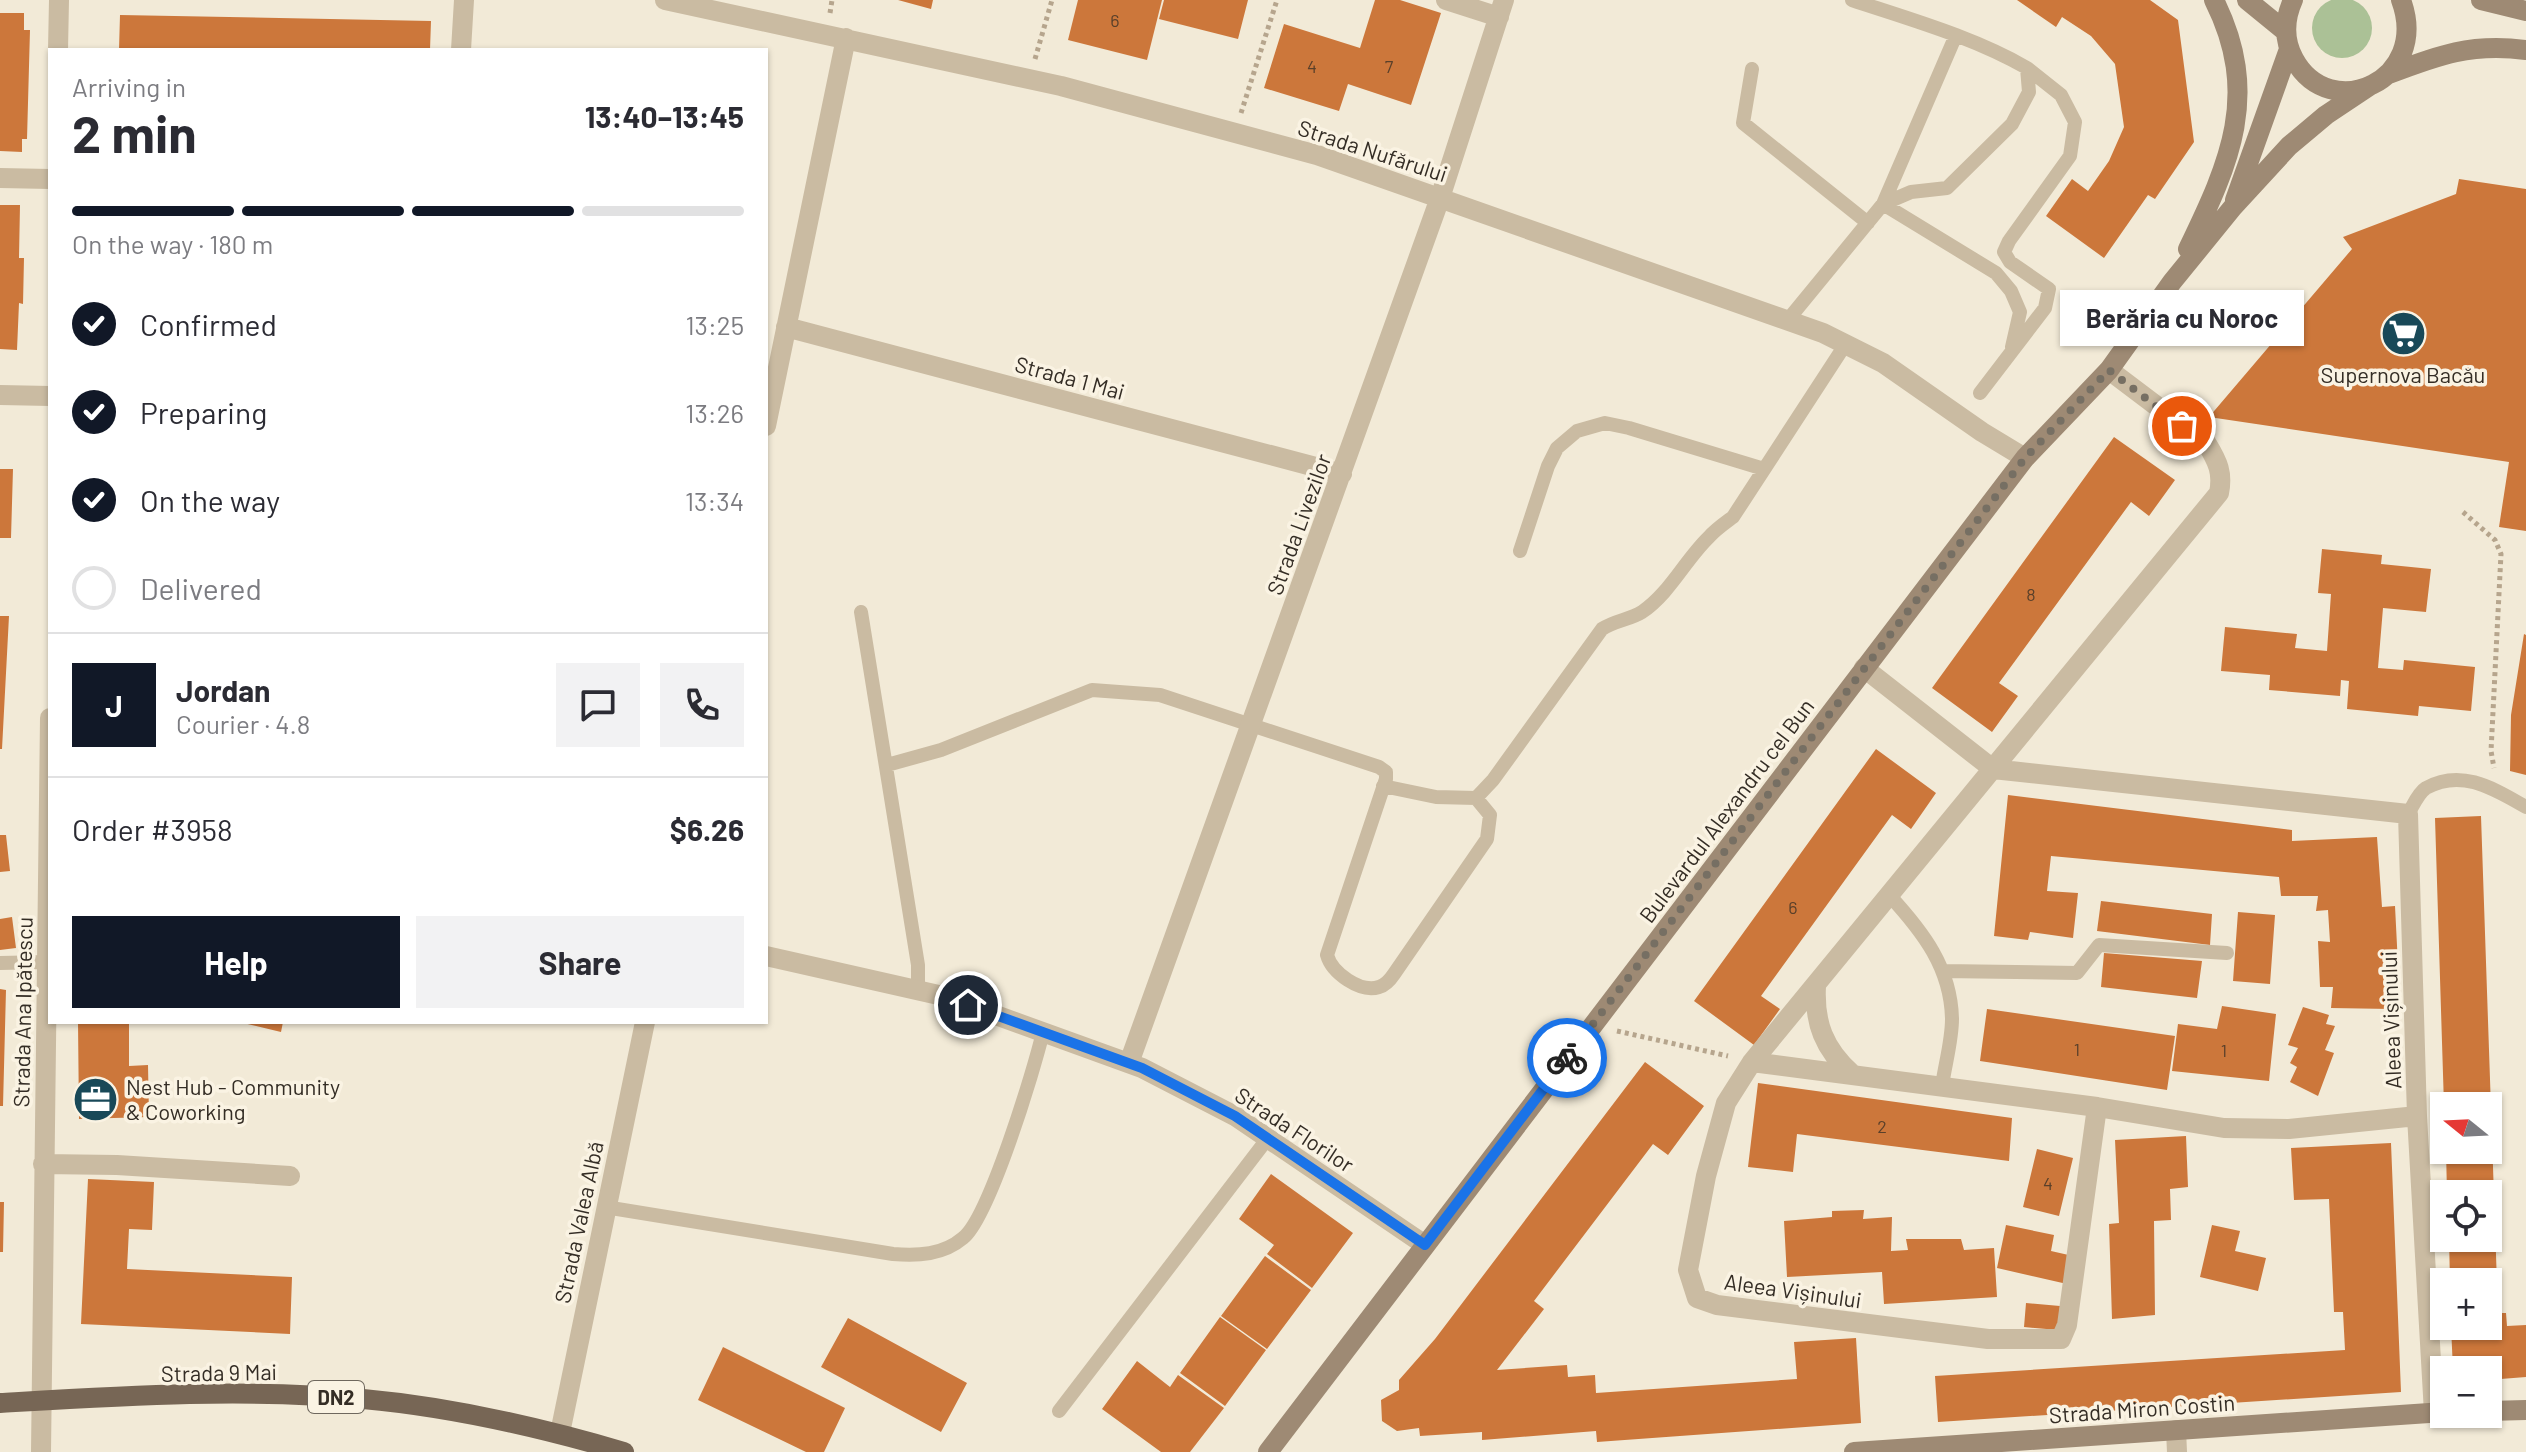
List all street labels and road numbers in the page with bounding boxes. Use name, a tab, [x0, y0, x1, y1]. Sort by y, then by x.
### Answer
street label: Strada Nufărului	[1295, 114, 1451, 186]
street label: Strada 1 Mai	[1012, 350, 1128, 404]
street label: Strada Livezilor	[1260, 450, 1336, 598]
street label: Bulevardul Alexandru cel Bun	[1633, 693, 1819, 927]
street label: Strada Ana Ipătescu	[7, 916, 37, 1108]
street label: Aleea Vișinului	[2375, 950, 2405, 1090]
street label: Strada Florilor	[1231, 1081, 1359, 1177]
street label: Strada Valea Albă	[548, 1139, 608, 1305]
street label: Aleea Vișinului	[1723, 1267, 1863, 1313]
street label: Strada 9 Mai	[161, 1358, 277, 1386]
road number: DN2	[308, 1381, 364, 1413]
street label: Strada Miron Costin	[2048, 1389, 2236, 1427]

